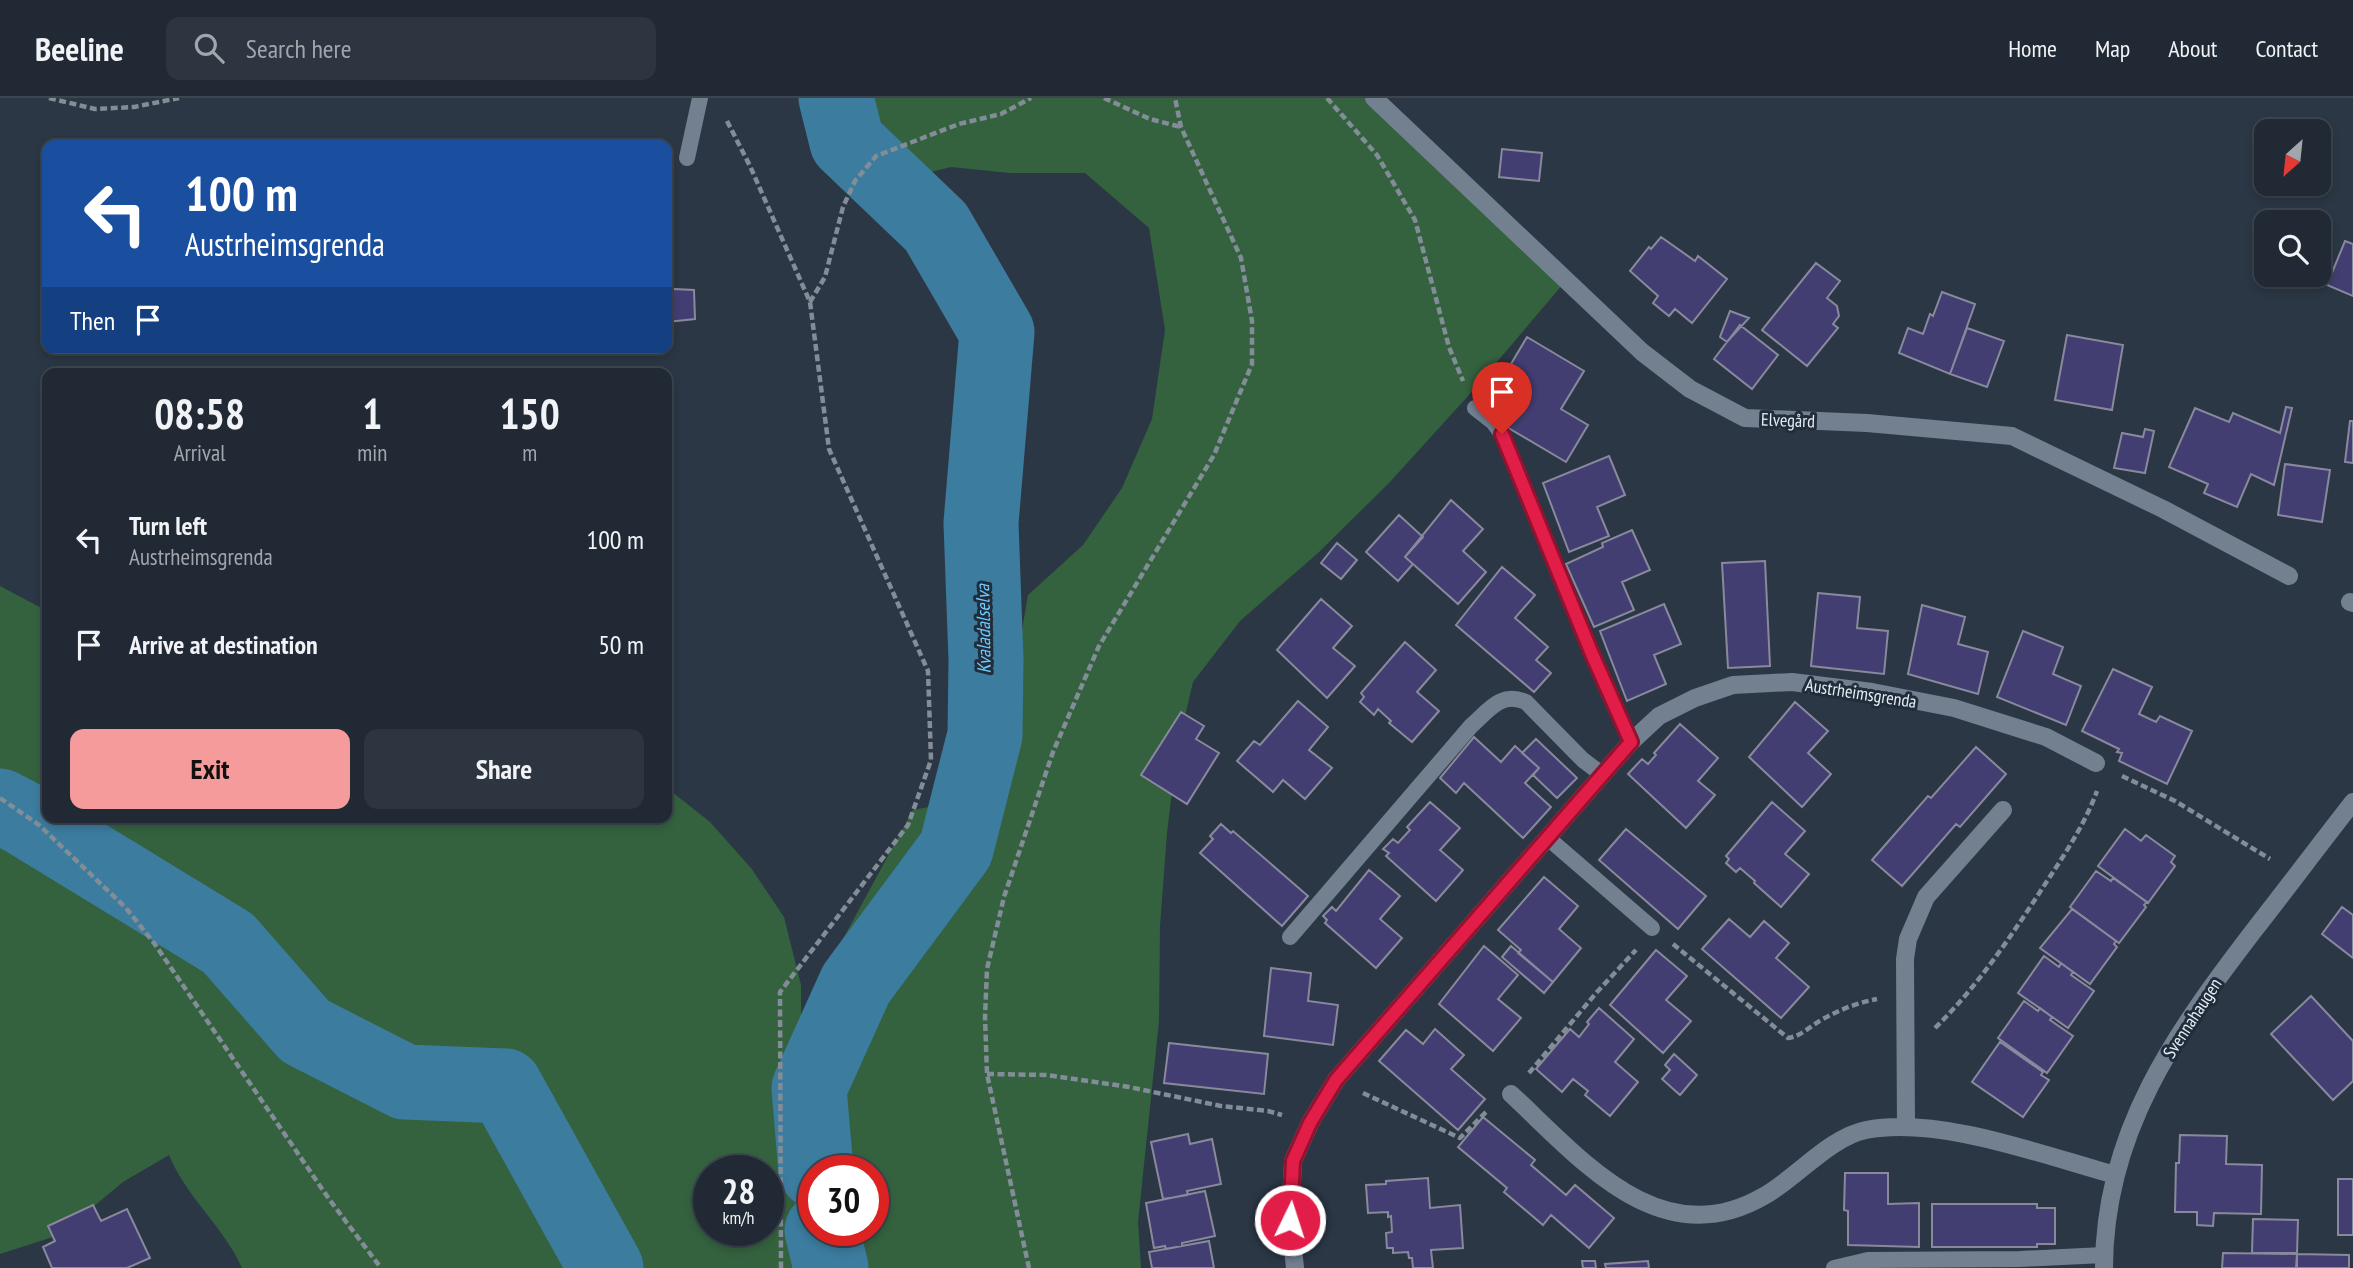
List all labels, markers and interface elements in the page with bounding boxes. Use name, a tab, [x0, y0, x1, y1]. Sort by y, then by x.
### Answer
search box	[166, 17, 656, 80]
text: Beeline	[35, 27, 124, 70]
icon: search	[190, 29, 228, 67]
text: Search here	[246, 32, 351, 65]
text: Home	[2008, 33, 2057, 64]
text: Map	[2095, 33, 2130, 64]
text: About	[2168, 33, 2217, 64]
text: Contact	[2255, 33, 2318, 64]
north arrow	[2254, 119, 2331, 196]
map controls	[2254, 119, 2331, 287]
text: 100 m	[185, 161, 298, 225]
icon: left	[70, 168, 161, 259]
button: search	[2254, 210, 2331, 287]
text: Austrheimsgrenda	[185, 223, 385, 265]
icon: arrive	[129, 301, 167, 339]
text: Then	[70, 304, 115, 337]
pin	[1472, 362, 1532, 434]
icon: arrive	[1483, 373, 1521, 411]
text: 08:58	[154, 386, 245, 441]
text: 1	[362, 386, 382, 441]
text: 150	[500, 386, 560, 441]
street label: Elvegård	[1761, 408, 1815, 432]
text: Arrival	[174, 438, 226, 467]
text: min	[357, 438, 387, 467]
text: m	[522, 438, 537, 467]
text: Turn left	[129, 509, 207, 542]
icon: left	[70, 521, 108, 559]
text: 100 m	[586, 523, 644, 556]
text: Austrheimsgrenda	[129, 542, 273, 571]
water label: Kvaladalselva	[970, 583, 996, 674]
icon: arrive	[70, 626, 108, 664]
text: Arrive at destination	[129, 628, 318, 661]
text: 50 m	[598, 628, 644, 661]
street label: Austrheimsgrenda	[1804, 673, 1918, 713]
button: Exit	[70, 729, 350, 809]
button: Share	[364, 729, 644, 809]
street label: Svennahaugen	[2158, 974, 2226, 1062]
speed limit sign: 30	[798, 1155, 889, 1246]
text: 28	[722, 1168, 755, 1214]
position arrow	[1253, 1183, 1327, 1257]
text: km/h	[723, 1206, 754, 1229]

